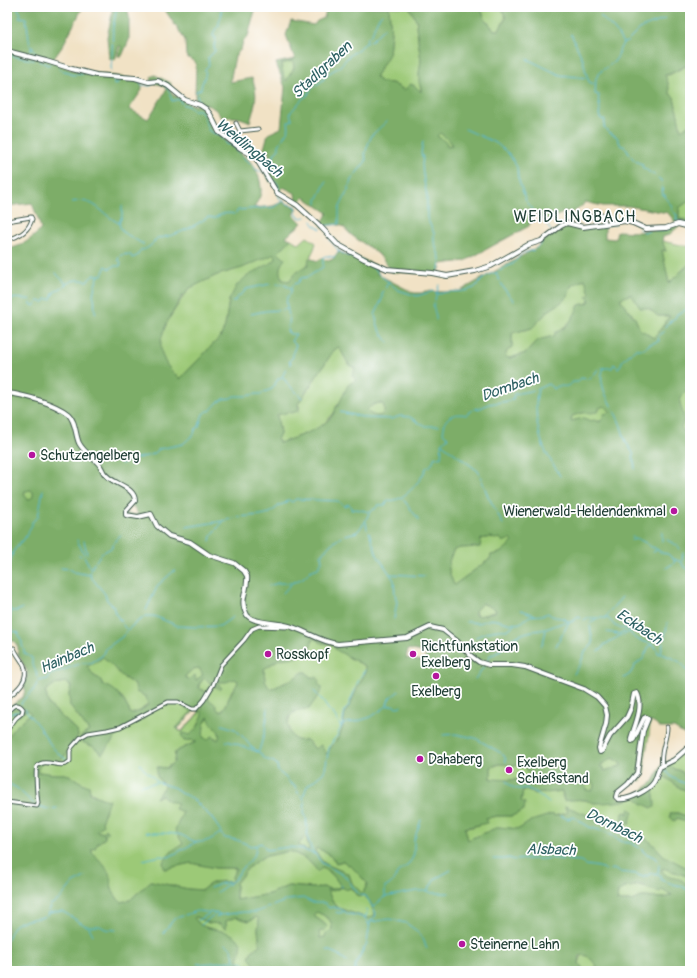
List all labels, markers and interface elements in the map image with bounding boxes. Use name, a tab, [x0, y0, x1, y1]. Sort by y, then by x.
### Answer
water label: Stadlgraben	[288, 36, 357, 103]
water label: Weidlingbach	[212, 115, 287, 182]
district label: WEIDLINGBACH	[514, 207, 636, 227]
water label: Dombach	[479, 368, 542, 406]
place label: Schutzengelberg	[40, 447, 139, 464]
marker: Schutzengelberg	[27, 450, 37, 460]
place label: Wienerwald-Heldendenkmal	[503, 503, 666, 520]
marker: Wienerwald-Heldendenkmal	[669, 506, 679, 516]
water label: Eckbach	[613, 605, 666, 650]
water label: Hainbach	[37, 638, 98, 678]
place label: Richtfunkstation Exelberg	[421, 638, 518, 671]
place label: Rosskopf	[276, 646, 330, 663]
marker: Rosskopf	[263, 649, 273, 659]
marker: Richtfunkstation Exelberg	[408, 649, 418, 659]
marker: Exelberg	[431, 671, 441, 681]
place label: Exelberg	[411, 683, 461, 700]
place label: Dahaberg	[428, 751, 482, 768]
marker: Dahaberg	[415, 754, 425, 764]
place label: Exelberg Schießstand	[517, 754, 589, 787]
marker: Exelberg Schießstand	[504, 765, 514, 775]
water label: Dornbach	[583, 804, 646, 848]
water label: Alsbach	[526, 840, 577, 860]
place label: Steinerne Lahn	[470, 936, 560, 953]
marker: Steinerne Lahn	[457, 939, 467, 949]

